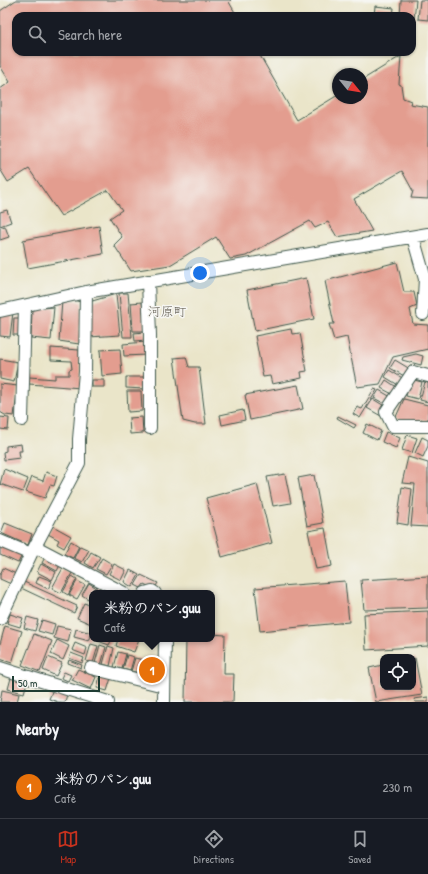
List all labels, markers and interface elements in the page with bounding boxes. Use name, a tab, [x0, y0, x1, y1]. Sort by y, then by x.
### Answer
search box	[12, 12, 416, 56]
icon: search	[26, 23, 48, 45]
text: Search here	[58, 24, 122, 45]
north arrow	[332, 68, 368, 104]
your location	[190, 263, 210, 283]
district label: 河原町	[147, 302, 187, 320]
popup	[89, 590, 215, 642]
text: 米粉のパン.guu	[104, 597, 200, 618]
text: Café	[104, 618, 126, 636]
map controls	[380, 654, 416, 690]
button: locate	[380, 654, 416, 690]
pin: 1	[139, 655, 165, 685]
scale bar	[12, 674, 100, 693]
text: 50 m	[18, 676, 38, 690]
text: Nearby	[16, 717, 59, 740]
text: 米粉のパン.guu	[54, 768, 151, 789]
text: 1	[27, 778, 31, 796]
text: 230 m	[382, 778, 412, 796]
text: Café	[54, 789, 76, 807]
tab: Map	[57, 828, 79, 866]
tab: Directions	[194, 828, 234, 866]
tab: Saved	[348, 828, 371, 866]

